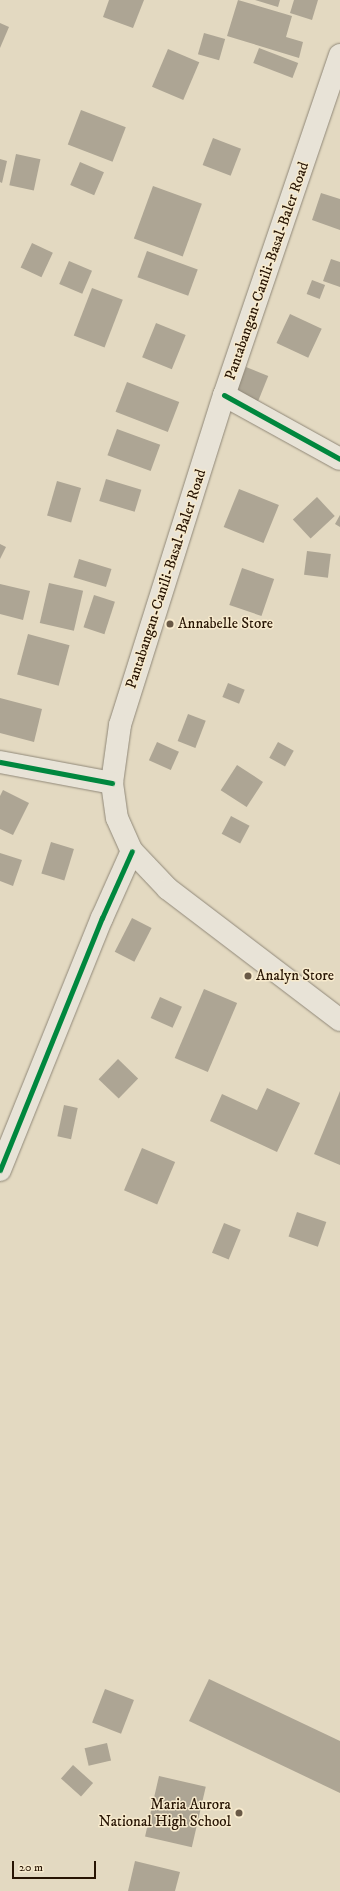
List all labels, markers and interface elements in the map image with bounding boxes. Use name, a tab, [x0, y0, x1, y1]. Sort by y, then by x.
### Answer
street label: Pantabangan-Canili-Basal-Baler Road	[221, 160, 313, 382]
street label: Pantabangan-Canili-Basal-Baler Road	[122, 467, 210, 691]
place label: Annabelle Store	[178, 615, 273, 633]
marker: Annabelle Store	[165, 619, 175, 629]
place label: Analyn Store	[256, 967, 334, 985]
marker: Analyn Store	[243, 971, 253, 981]
place label: Maria Aurora National High School	[99, 1795, 231, 1830]
marker: Maria Aurora National High School	[234, 1808, 244, 1818]
scale bar	[14, 1853, 98, 1879]
text: 20 m	[19, 1860, 43, 1875]

